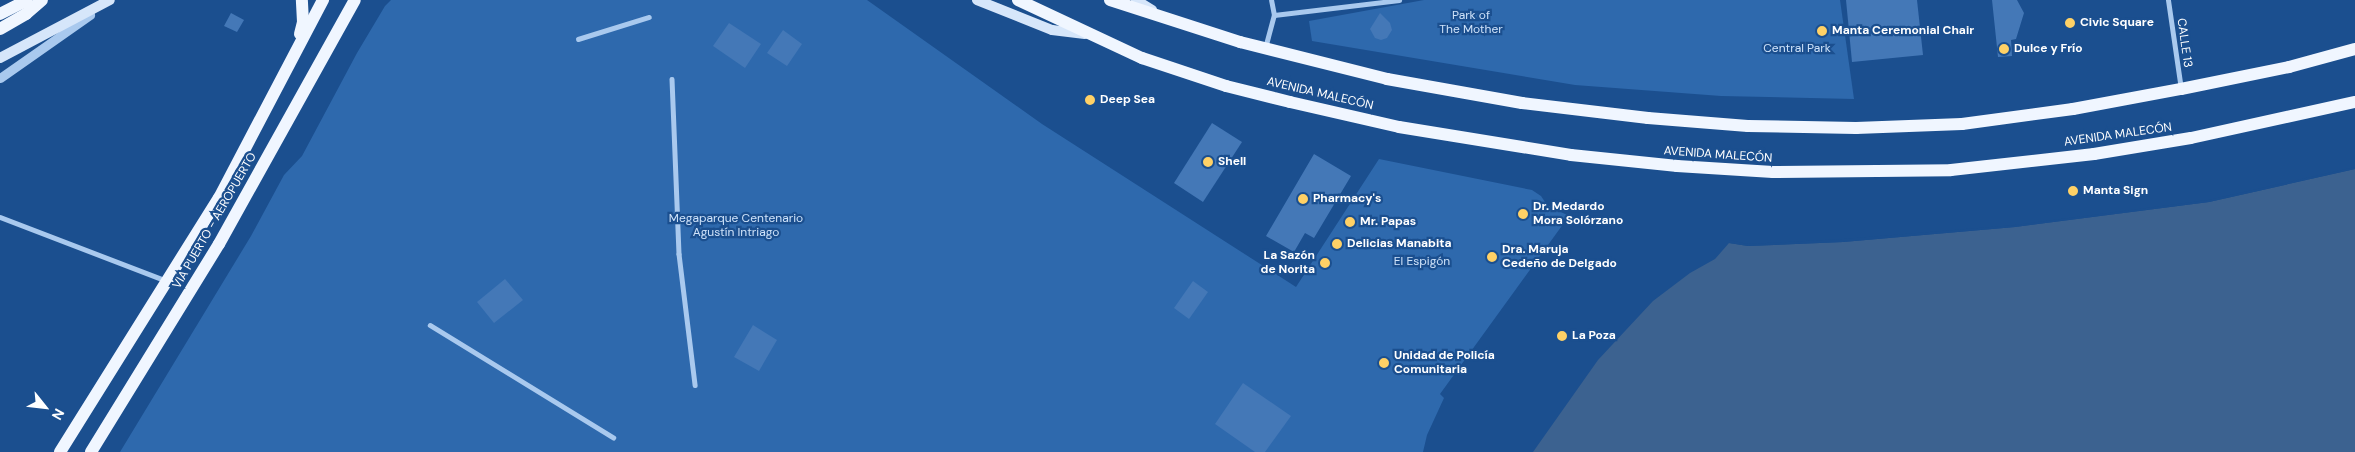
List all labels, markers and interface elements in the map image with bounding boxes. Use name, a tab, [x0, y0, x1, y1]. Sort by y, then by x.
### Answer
park label: Park of The Mother	[1439, 9, 1503, 37]
place label: Civic Square	[2080, 16, 2154, 30]
marker: Civic Square	[2064, 17, 2076, 29]
street label: CALLE 13	[2173, 17, 2195, 69]
place label: Manta Ceremonial Chair	[1832, 24, 1974, 38]
marker: Manta Ceremonial Chair	[1816, 25, 1828, 37]
park label: Central Park	[1763, 42, 1831, 56]
place label: Dulce y Frío	[2014, 42, 2083, 56]
marker: Dulce y Frío	[1998, 43, 2010, 55]
street label: AVENIDA MALECÓN	[1265, 75, 1375, 113]
place label: Deep Sea	[1100, 93, 1155, 107]
marker: Deep Sea	[1084, 94, 1096, 106]
street label: AVENIDA MALECÓN	[2063, 120, 2173, 150]
street label: AVENIDA MALECÓN	[1663, 144, 1773, 166]
street label: VIA PUERTO - AEROPUERTO	[170, 150, 260, 292]
place label: Shell	[1218, 155, 1246, 169]
marker: Shell	[1202, 156, 1214, 168]
place label: Manta Sign	[2083, 184, 2148, 198]
marker: Manta Sign	[2067, 185, 2079, 197]
place label: Pharmacy's	[1313, 192, 1381, 206]
marker: Pharmacy's	[1297, 193, 1309, 205]
place label: Dr. Medardo Mora Solórzano	[1533, 200, 1623, 228]
marker: Dr. Medardo Mora Solórzano	[1517, 208, 1529, 220]
park label: Megaparque Centenario Agustín Intriago	[669, 212, 803, 240]
place label: Mr. Papas	[1360, 215, 1416, 229]
marker: Mr. Papas	[1344, 216, 1356, 228]
place label: Delicias Manabita	[1347, 237, 1451, 251]
marker: Delicias Manabita	[1331, 238, 1343, 250]
place label: Dra. Maruja Cedeño de Delgado	[1502, 243, 1617, 271]
place label: La Sazón de Norita	[1261, 249, 1315, 277]
marker: Dra. Maruja Cedeño de Delgado	[1486, 251, 1498, 263]
park label: El Espigón	[1394, 255, 1450, 269]
marker: La Sazón de Norita	[1319, 257, 1331, 269]
place label: La Poza	[1572, 329, 1616, 343]
marker: La Poza	[1556, 330, 1568, 342]
place label: Unidad de Policía Comunitaria	[1394, 349, 1495, 377]
marker: Unidad de Policía Comunitaria	[1378, 357, 1390, 369]
north arrow	[20, 382, 70, 432]
text: N	[48, 405, 68, 423]

